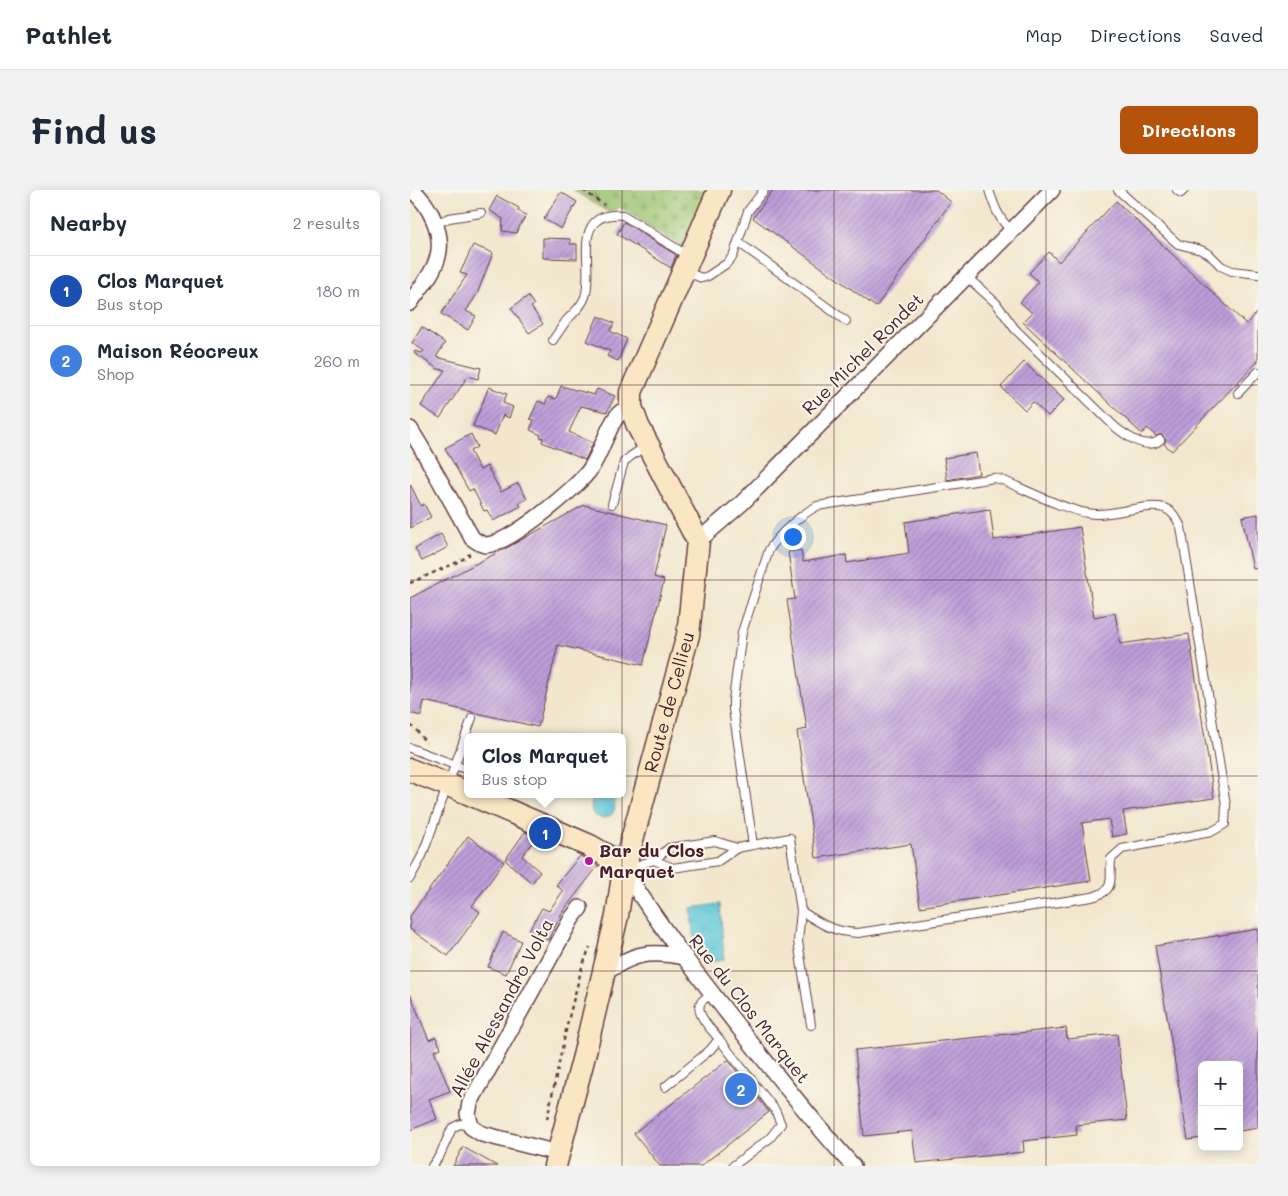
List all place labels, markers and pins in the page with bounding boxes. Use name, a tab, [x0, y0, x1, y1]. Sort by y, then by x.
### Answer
pin: 1	[529, 814, 561, 852]
place label: Bar du Clos Marquet	[599, 838, 704, 883]
marker: Bar du Clos Marquet	[583, 855, 595, 867]
pin: 2	[725, 1070, 757, 1108]

